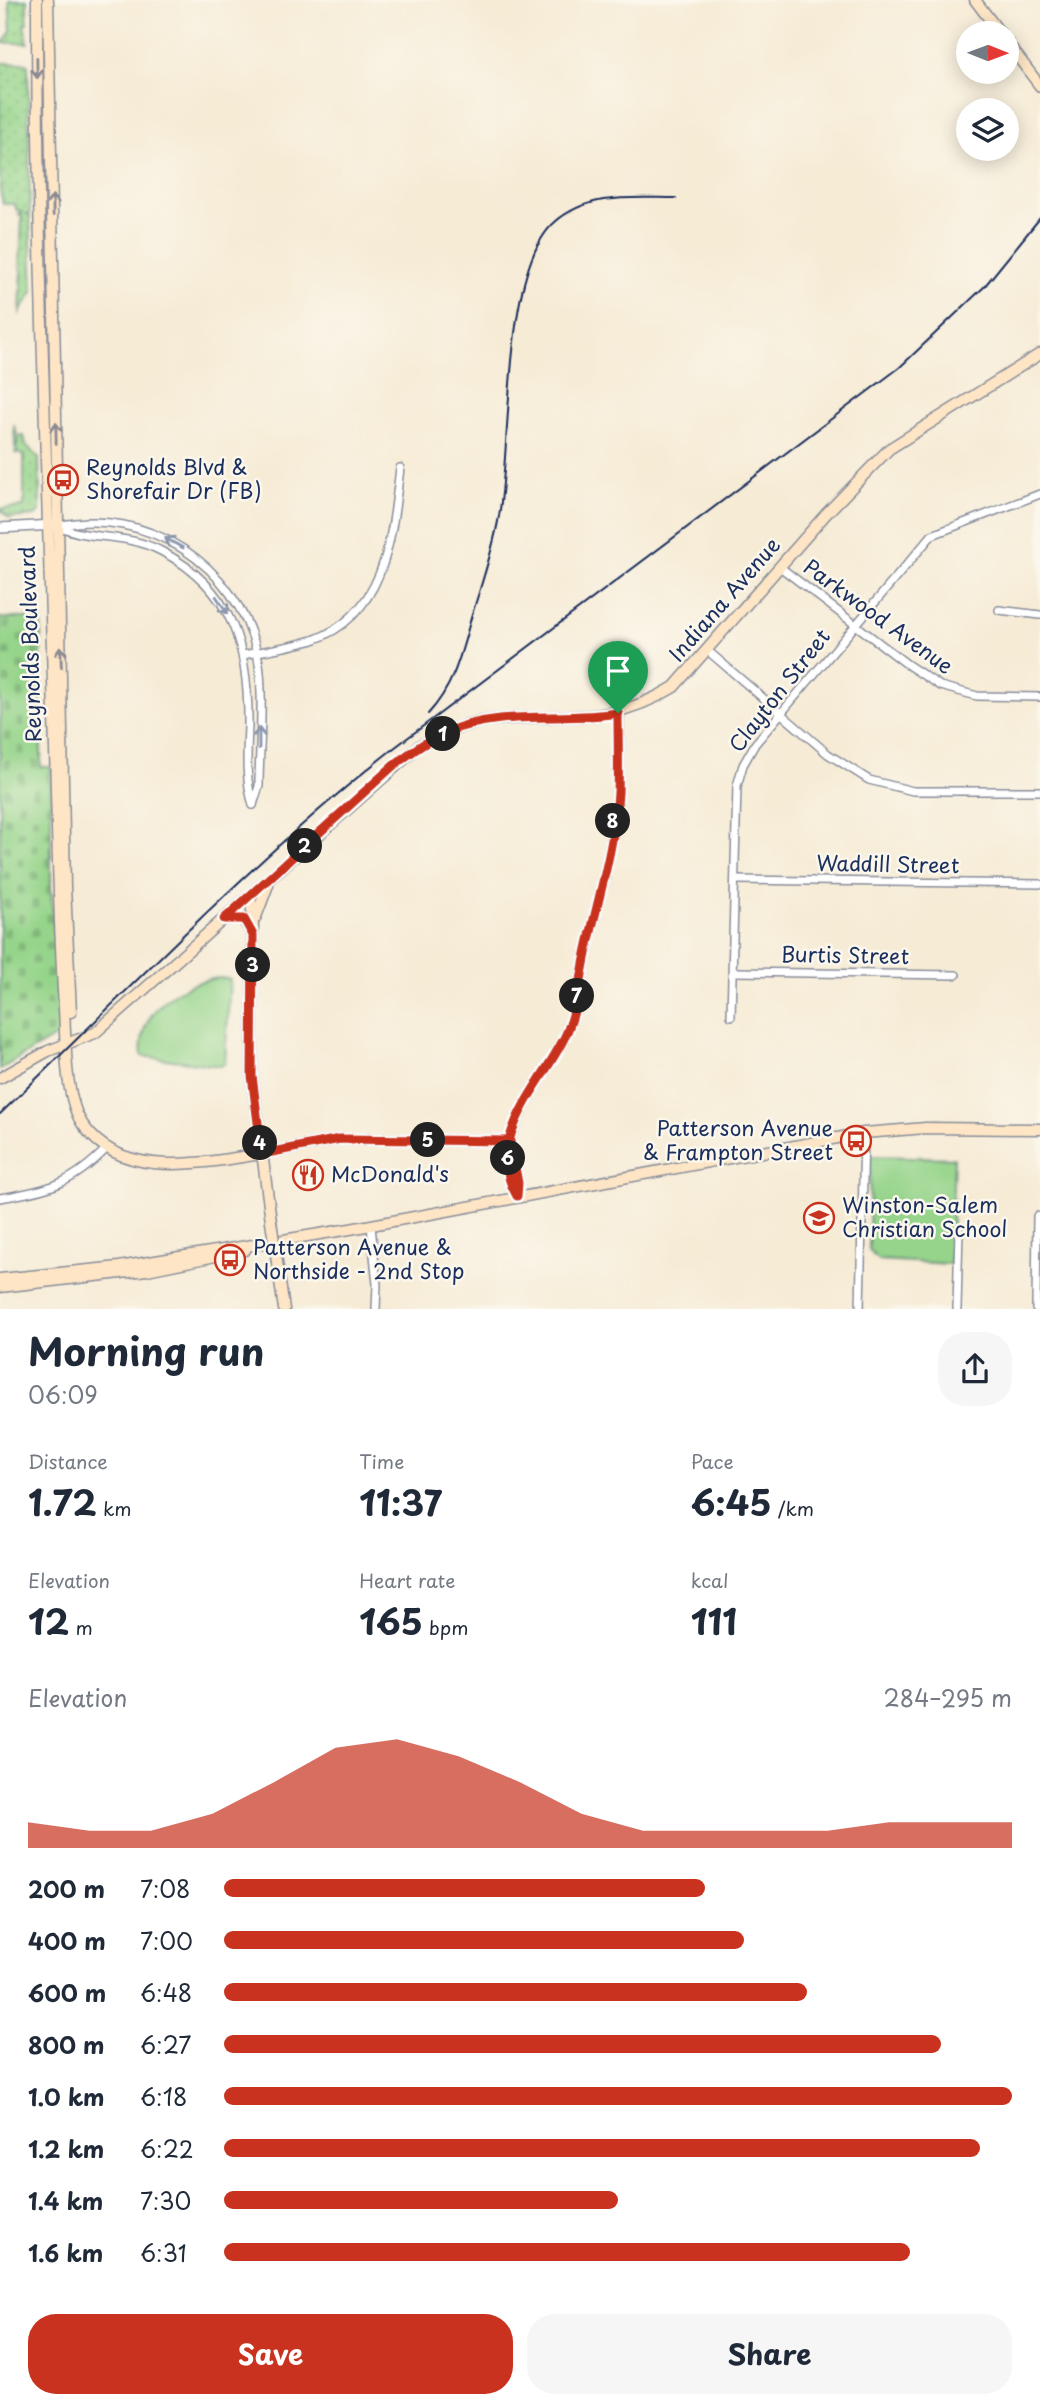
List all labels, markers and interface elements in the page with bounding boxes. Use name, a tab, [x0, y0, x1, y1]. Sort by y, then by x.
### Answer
north arrow	[956, 21, 1018, 84]
map controls	[956, 21, 1019, 161]
one-way arrow	[31, 56, 44, 79]
button: layers	[956, 98, 1019, 161]
one-way arrow	[46, 194, 60, 217]
one-way arrow	[50, 422, 63, 445]
place label: Reynolds Blvd & Shorefair Dr (FB)	[86, 450, 262, 506]
bus stop icon: Reynolds Blvd & Shorefair Dr (FB)	[46, 463, 80, 497]
street label: Indiana Avenue	[660, 529, 787, 668]
one-way arrow	[164, 536, 184, 550]
street label: Reynolds Boulevard	[10, 545, 48, 743]
street label: Parkwood Avenue	[798, 550, 961, 681]
one-way arrow	[215, 595, 229, 615]
street label: Clayton Street	[720, 621, 837, 758]
pin	[588, 641, 648, 713]
one-way arrow	[55, 645, 68, 668]
icon: arrive	[599, 652, 637, 690]
pin: 1	[426, 716, 460, 752]
text: 1	[438, 719, 447, 747]
one-way arrow	[252, 727, 266, 750]
pin: 8	[596, 804, 630, 838]
text: 8	[607, 806, 618, 834]
pin: 2	[288, 828, 322, 864]
text: 2	[298, 831, 311, 859]
street label: Waddill Street	[816, 846, 960, 880]
street label: Burtis Street	[781, 937, 909, 971]
pin: 3	[236, 948, 270, 982]
text: 3	[246, 950, 259, 978]
pin: 7	[560, 978, 594, 1014]
text: 7	[571, 981, 582, 1009]
place label: Patterson Avenue & Frampton Street	[643, 1111, 833, 1167]
pin: 5	[410, 1122, 446, 1158]
bus stop icon: Patterson Avenue & Frampton Street	[839, 1124, 873, 1158]
text: 5	[421, 1125, 434, 1153]
pin: 4	[243, 1126, 278, 1160]
text: 4	[253, 1128, 266, 1156]
pin: 6	[490, 1140, 526, 1176]
text: 6	[501, 1143, 514, 1171]
place label: McDonald's	[331, 1157, 449, 1189]
restaurant icon: McDonald's	[291, 1158, 325, 1192]
place label: Winston-Salem Christian School	[842, 1188, 1007, 1244]
school or university icon: Winston-Salem Christian School	[802, 1201, 836, 1235]
place label: Patterson Avenue & Northside - 2nd Stop	[253, 1230, 464, 1286]
bus stop icon: Patterson Avenue & Northside - 2nd Stop	[213, 1243, 247, 1277]
text: Morning run	[28, 1322, 264, 1379]
button: share	[938, 1332, 1012, 1406]
text: 06:09	[28, 1377, 98, 1412]
text: Distance	[28, 1447, 108, 1475]
text: Time	[359, 1447, 404, 1475]
text: Pace	[691, 1447, 734, 1475]
text: 1.72	[28, 1475, 97, 1528]
text: 11:37	[359, 1475, 442, 1528]
text: 6:45	[691, 1475, 772, 1528]
text: km	[97, 1494, 132, 1522]
text: /km	[772, 1494, 814, 1522]
text: Elevation	[28, 1566, 110, 1594]
text: Heart rate	[359, 1566, 455, 1594]
text: kcal	[691, 1566, 729, 1594]
text: 12	[28, 1594, 69, 1647]
text: 165	[359, 1594, 423, 1647]
text: 111	[691, 1594, 737, 1647]
text: m	[69, 1613, 93, 1641]
text: bpm	[423, 1613, 468, 1641]
text: Elevation	[28, 1680, 127, 1715]
text: 284–295 m	[884, 1680, 1012, 1715]
text: 200 m	[28, 1871, 105, 1906]
text: 7:08	[140, 1871, 191, 1906]
text: 400 m	[28, 1923, 106, 1958]
text: 7:00	[140, 1923, 193, 1958]
text: 600 m	[28, 1975, 106, 2010]
text: 6:48	[140, 1975, 192, 2010]
text: 800 m	[28, 2027, 105, 2062]
text: 6:27	[140, 2027, 191, 2062]
text: 1.0 km	[28, 2079, 105, 2114]
text: 6:18	[140, 2079, 187, 2114]
text: 1.2 km	[28, 2131, 104, 2166]
text: 6:22	[140, 2131, 194, 2166]
text: 1.4 km	[28, 2183, 103, 2218]
text: 7:30	[140, 2183, 191, 2218]
text: 1.6 km	[28, 2235, 103, 2270]
text: 6:31	[140, 2235, 187, 2270]
button: Save	[28, 2314, 513, 2394]
button: Share	[527, 2314, 1012, 2394]

